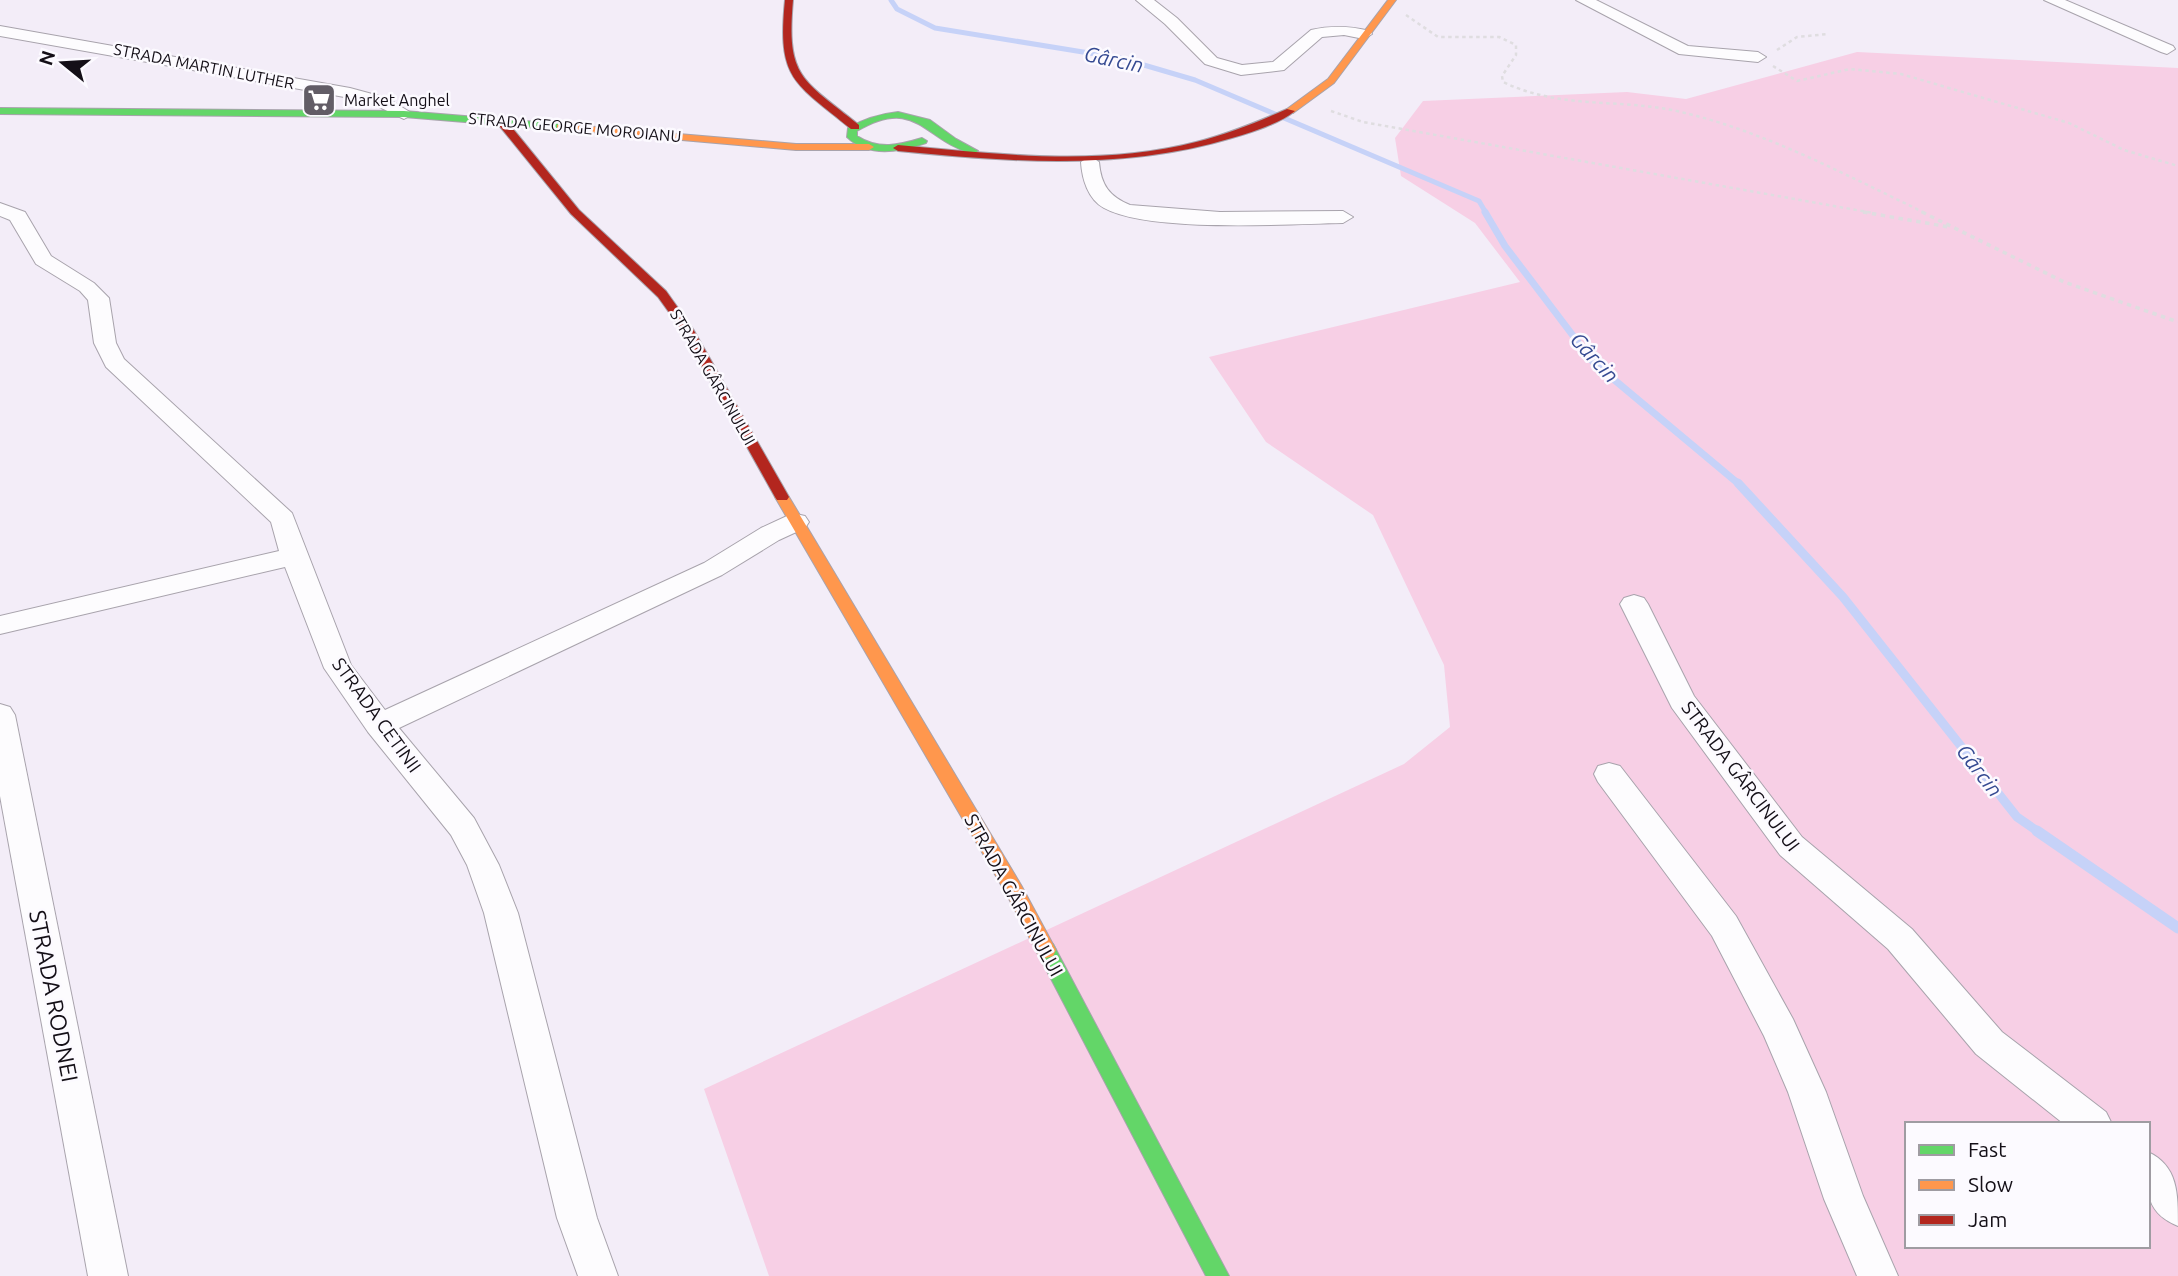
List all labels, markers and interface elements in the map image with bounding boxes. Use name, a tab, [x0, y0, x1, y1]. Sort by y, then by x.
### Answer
north arrow	[28, 28, 98, 98]
street label: STRADA MARTIN LUTHER	[112, 40, 296, 92]
water label: Gârcin	[1082, 41, 1146, 77]
text: N	[34, 48, 59, 68]
supermarket icon: Market Anghel	[300, 81, 338, 119]
place label: Market Anghel	[344, 91, 450, 109]
street label: STRADA GEORGE MOROIANU	[468, 109, 682, 145]
street label: STRADA GÂRCINULUI	[667, 306, 760, 448]
water label: Gârcin	[1566, 327, 1624, 387]
street label: STRADA CETINII	[328, 653, 426, 777]
street label: STRADA GÂRCINULUI	[1677, 697, 1805, 855]
water label: Gârcin	[1952, 739, 2008, 801]
street label: STRADA GÂRCINULUI	[960, 810, 1068, 980]
street label: STRADA RODNEI	[25, 908, 83, 1084]
legend	[1905, 1122, 2150, 1248]
text: Fast	[1968, 1137, 2006, 1161]
text: Slow	[1968, 1172, 2013, 1196]
text: Jam	[1968, 1207, 2007, 1231]

